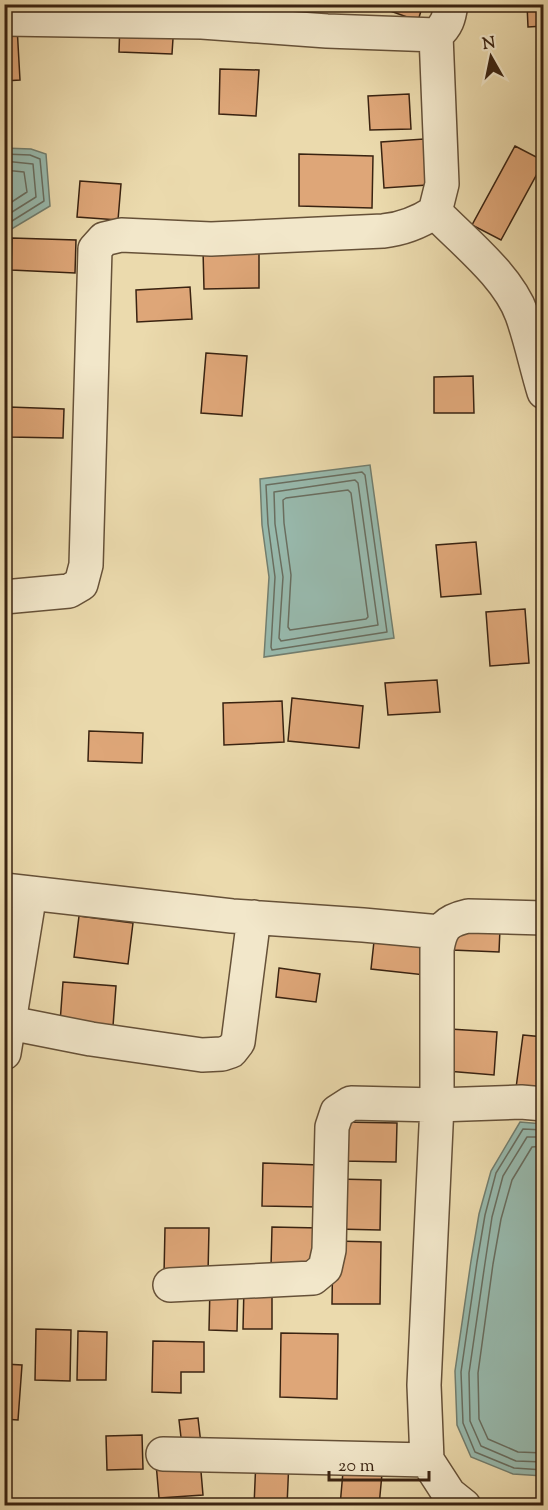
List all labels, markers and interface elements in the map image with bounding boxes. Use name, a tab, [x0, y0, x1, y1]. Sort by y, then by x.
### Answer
north arrow	[461, 27, 521, 87]
text: N	[481, 32, 497, 57]
scale bar	[329, 1444, 430, 1482]
text: 20 m	[338, 1454, 375, 1480]

